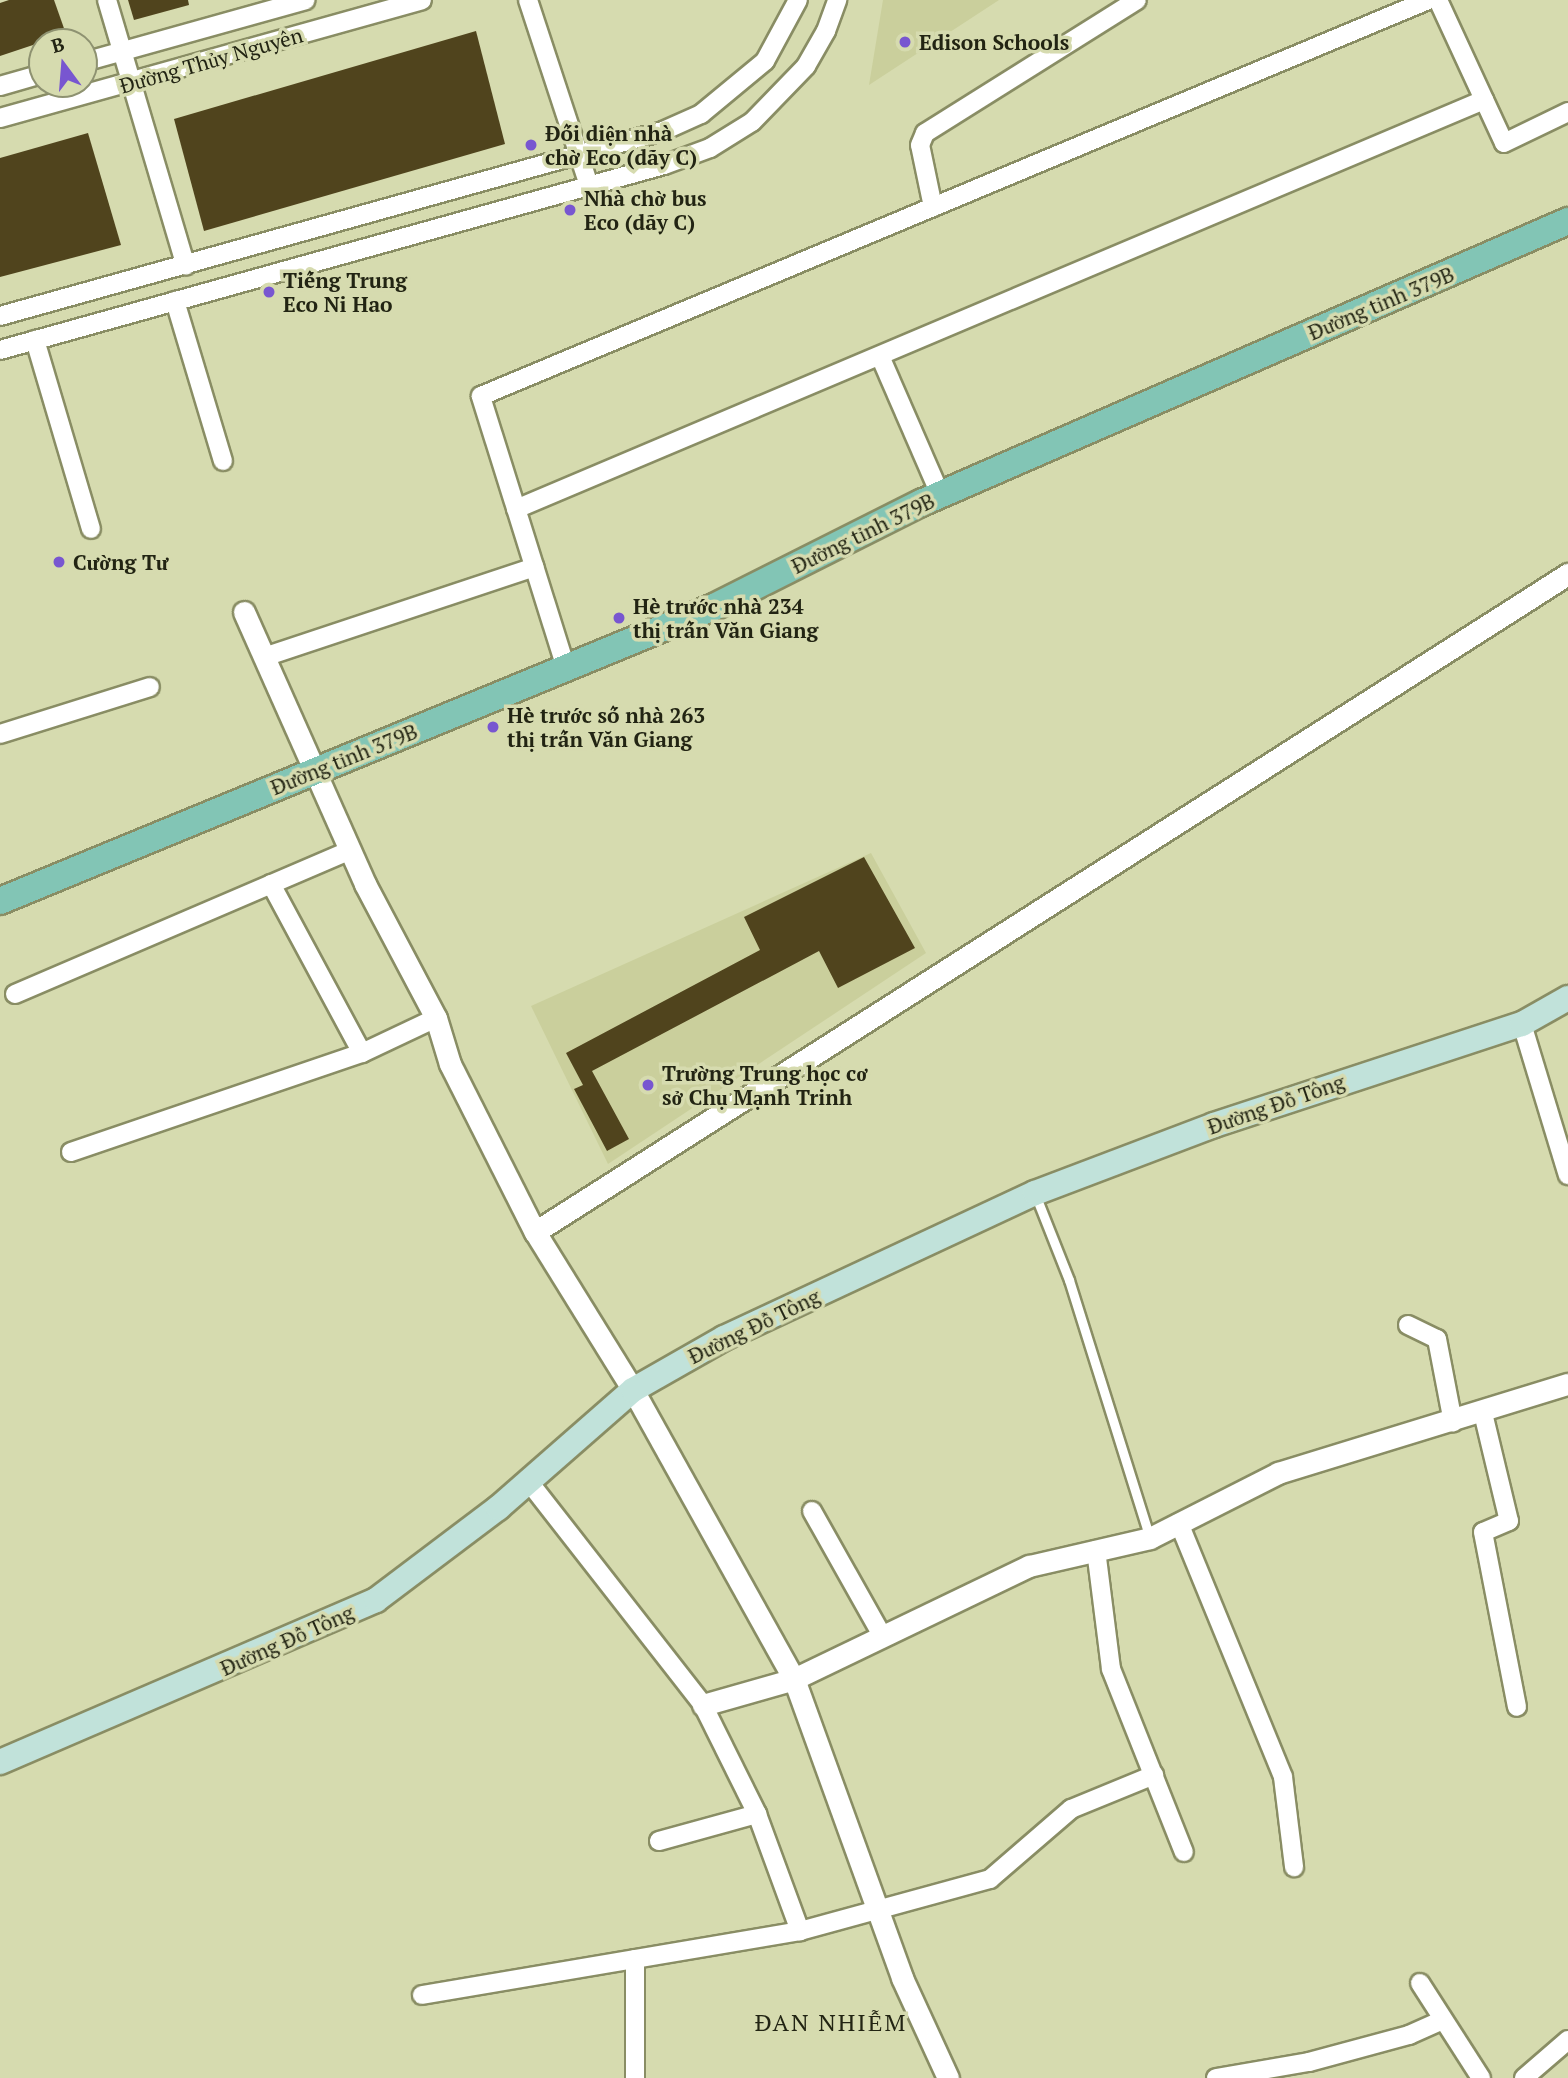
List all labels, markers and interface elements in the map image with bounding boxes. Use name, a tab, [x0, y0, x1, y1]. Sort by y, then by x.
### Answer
street label: Đường Thủy Nguyên	[117, 22, 305, 98]
north arrow	[28, 28, 98, 98]
place label: Edison Schools	[919, 29, 1069, 55]
text: B	[48, 31, 67, 58]
marker: Edison Schools	[897, 34, 913, 50]
place label: Đối diện nhà chờ Eco (dãy C)	[545, 120, 697, 170]
marker: Đối diện nhà chờ Eco (dãy C)	[523, 137, 539, 153]
place label: Nhà chờ bus Eco (dãy C)	[584, 185, 707, 235]
marker: Nhà chờ bus Eco (dãy C)	[562, 202, 578, 218]
street label: Đường tỉnh 379B	[1304, 261, 1458, 345]
place label: Tiếng Trung Eco Ni Hao	[283, 267, 407, 317]
marker: Tiếng Trung Eco Ni Hao	[261, 284, 277, 300]
street label: Đường tỉnh 379B	[787, 487, 939, 579]
place label: Cường Tư	[73, 549, 169, 575]
marker: Cường Tư	[51, 554, 67, 570]
place label: Hè trước nhà 234 thị trấn Văn Giang	[633, 593, 819, 643]
marker: Hè trước nhà 234 thị trấn Văn Giang	[611, 610, 627, 626]
place label: Hè trước số nhà 263 thị trấn Văn Giang	[507, 702, 705, 752]
street label: Đường tỉnh 379B	[267, 718, 421, 800]
marker: Hè trước số nhà 263 thị trấn Văn Giang	[485, 719, 501, 735]
place label: Trường Trung học cơ sở Chụ Mạnh Trinh	[662, 1060, 868, 1110]
street label: Đường Đỗ Tông	[1204, 1069, 1348, 1139]
marker: Trường Trung học cơ sở Chụ Mạnh Trinh	[640, 1077, 656, 1093]
street label: Đường Đỗ Tông	[684, 1283, 824, 1369]
street label: Đường Đỗ Tông	[216, 1599, 358, 1681]
district label: ĐAN NHIỄM	[756, 2009, 906, 2037]

